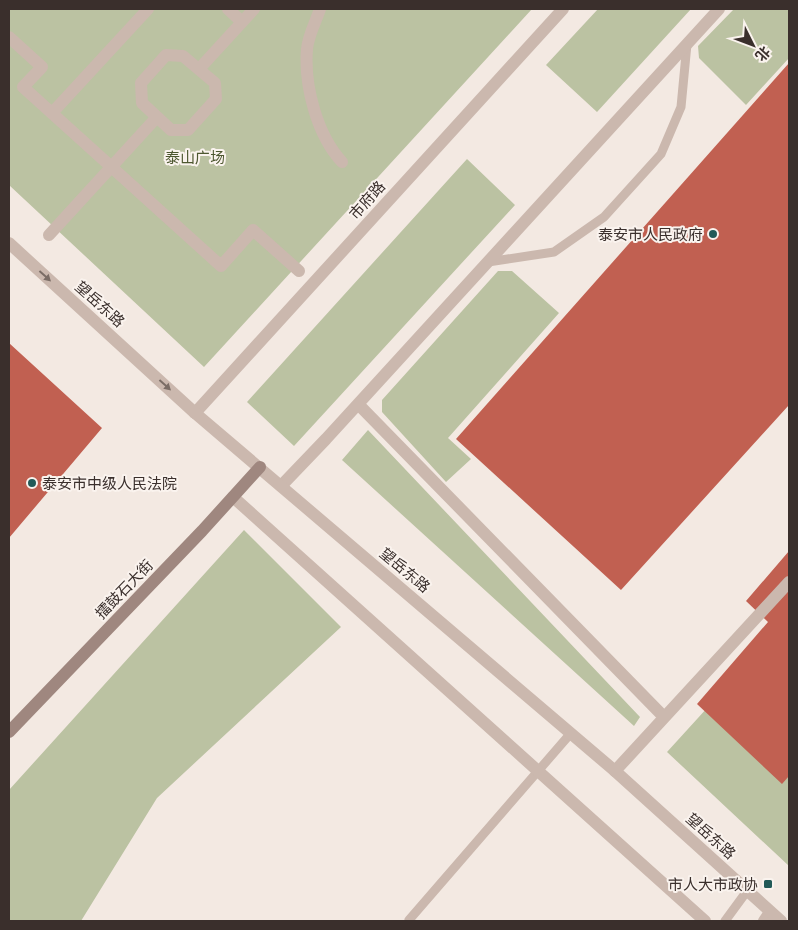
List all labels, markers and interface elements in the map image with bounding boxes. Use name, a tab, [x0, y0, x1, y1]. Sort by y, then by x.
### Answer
north arrow	[728, 20, 778, 70]
text: 北	[752, 43, 773, 64]
park label: 泰山广场	[165, 149, 225, 166]
street label: 市府路	[346, 178, 388, 222]
place label: 泰安市人民政府	[598, 226, 703, 243]
marker: 泰安市人民政府	[707, 228, 719, 240]
one-way arrow	[38, 270, 51, 281]
street label: 望岳东路	[72, 278, 128, 330]
one-way arrow	[158, 379, 170, 391]
place label: 泰安市中级人民法院	[42, 475, 177, 492]
marker: 泰安市中级人民法院	[26, 477, 38, 489]
street label: 望岳东路	[377, 544, 433, 596]
street label: 擂鼓石大街	[92, 556, 156, 622]
street label: 望岳东路	[683, 810, 739, 862]
place label: 市人大市政协	[668, 876, 758, 893]
marker: 市人大市政协	[762, 878, 774, 890]

